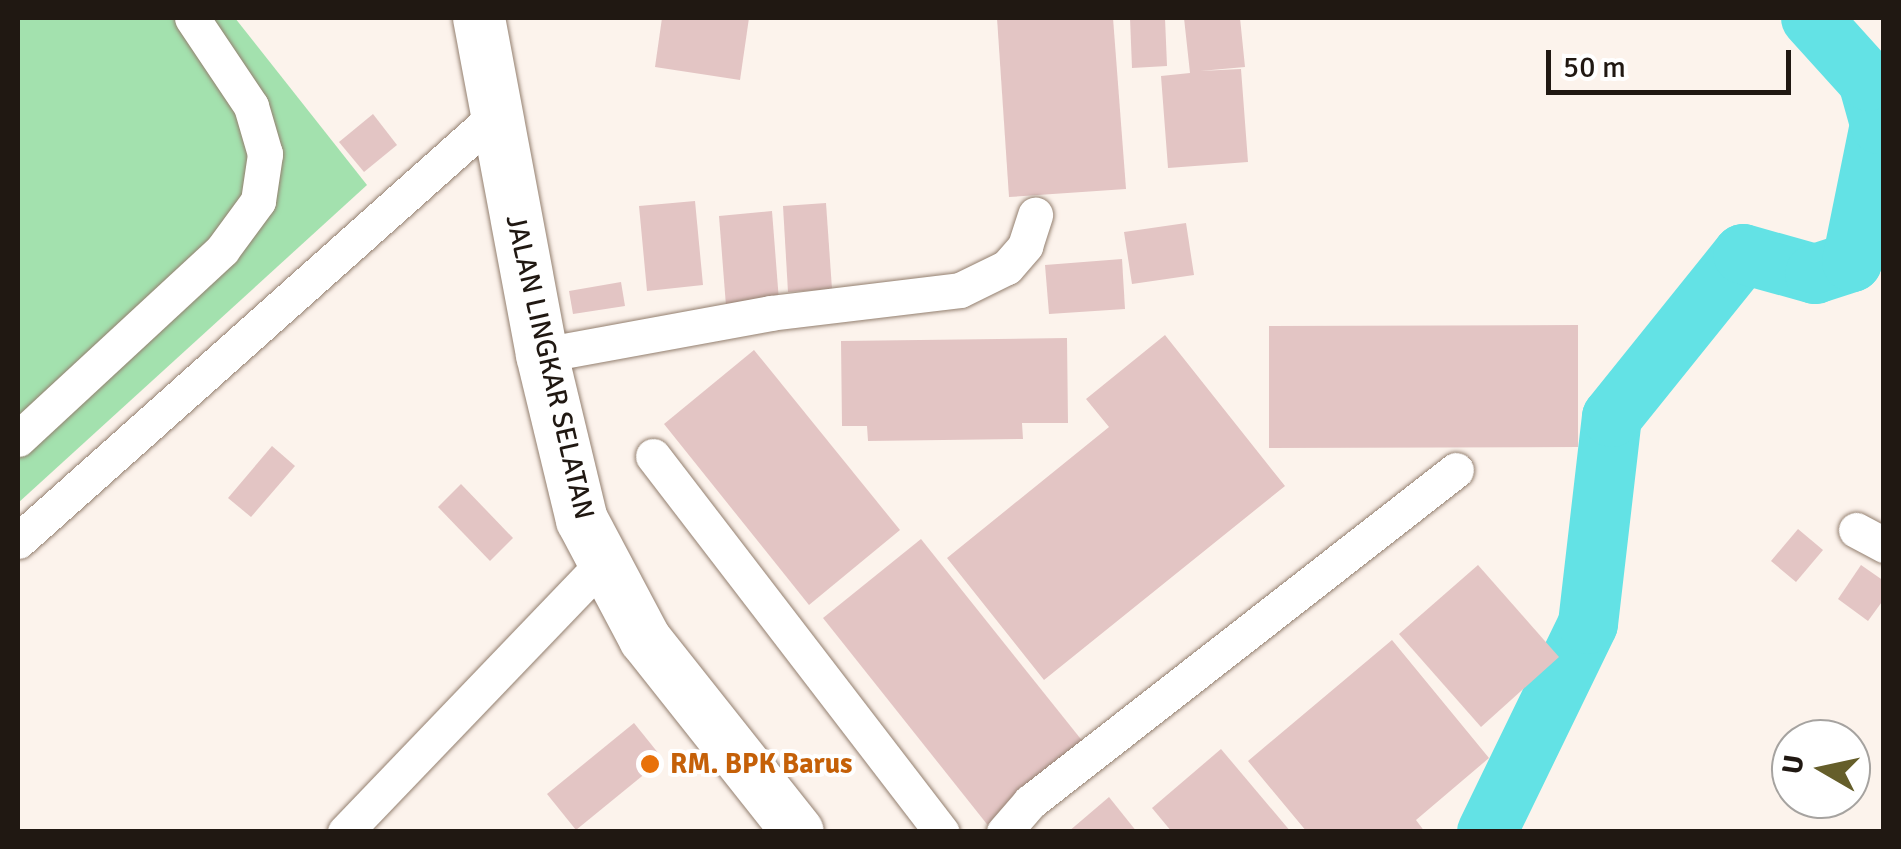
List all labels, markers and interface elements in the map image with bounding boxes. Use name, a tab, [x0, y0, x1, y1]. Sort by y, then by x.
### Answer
scale bar	[1551, 30, 1796, 92]
text: 50 m	[1563, 49, 1626, 86]
street label: JALAN LINGKAR SELATAN	[499, 211, 601, 523]
north arrow	[1771, 719, 1871, 819]
place label: RM. BPK Barus	[670, 747, 852, 781]
marker: RM. BPK Barus	[639, 753, 661, 775]
text: U	[1775, 753, 1812, 777]

